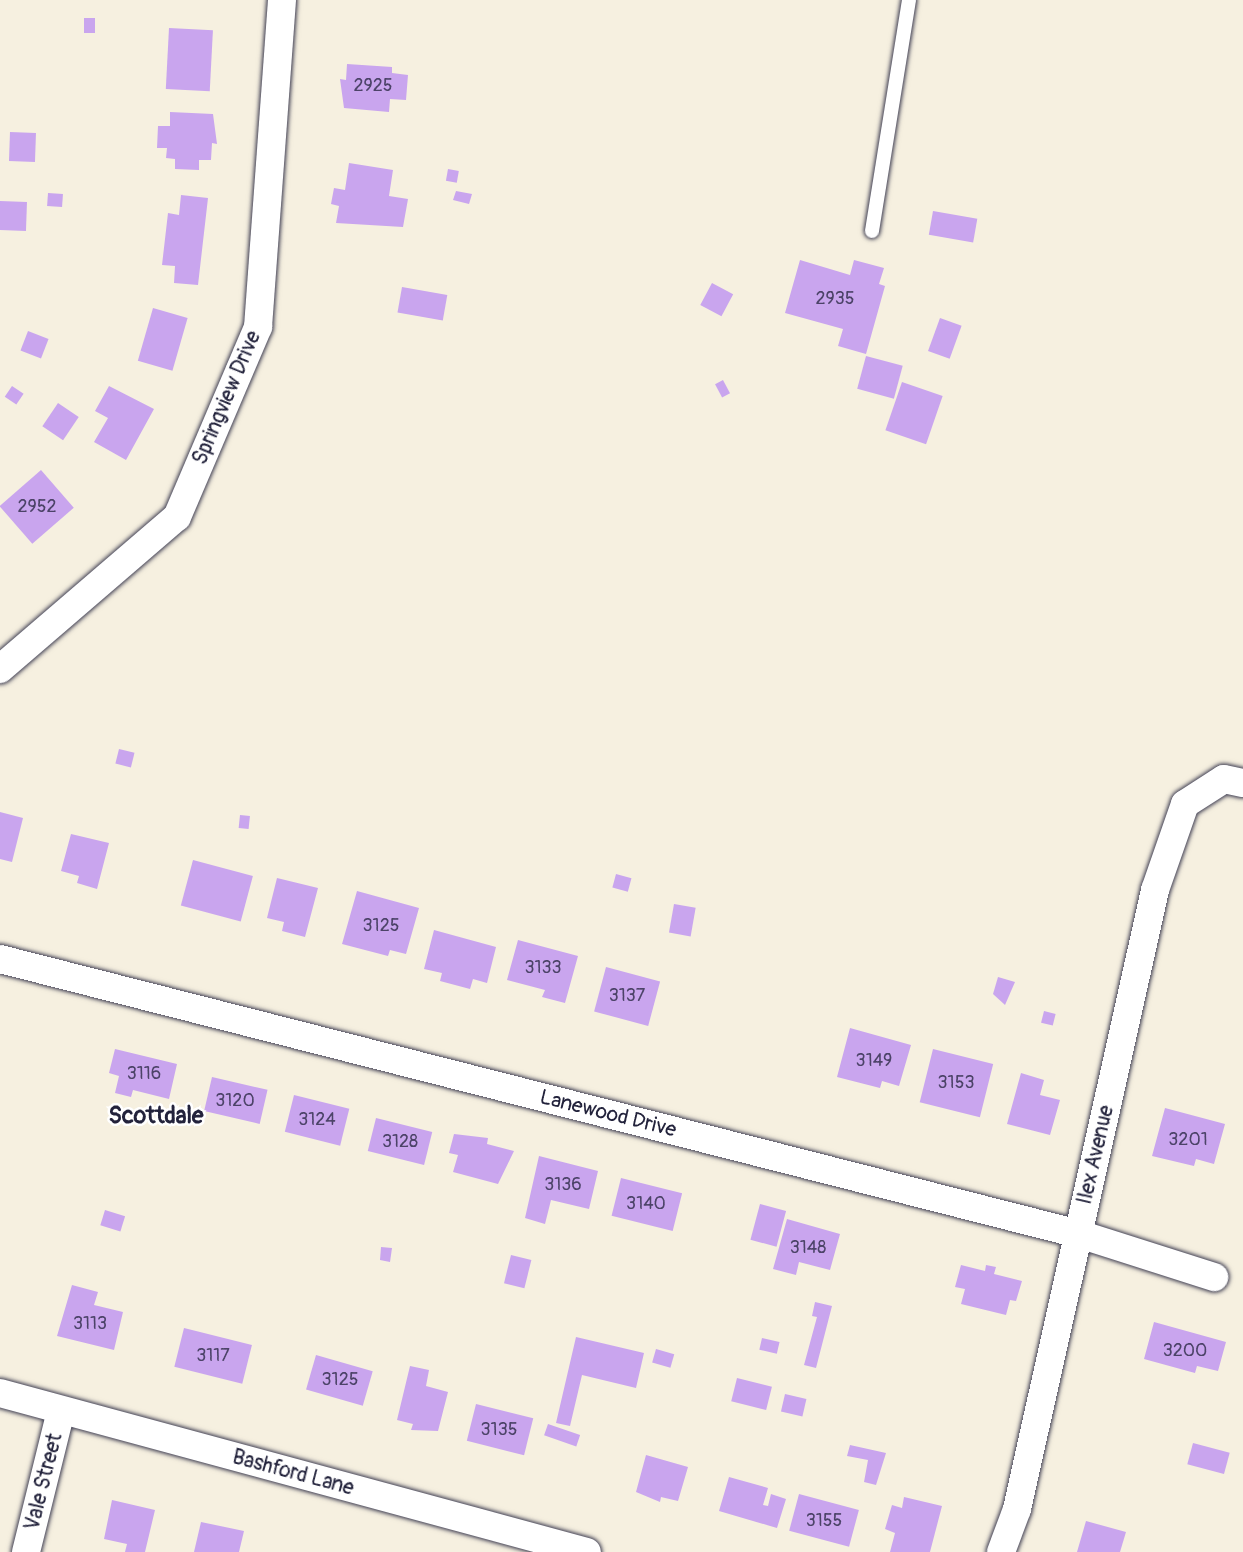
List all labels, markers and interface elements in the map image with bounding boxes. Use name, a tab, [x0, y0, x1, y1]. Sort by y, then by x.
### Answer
house number: 2925	[353, 75, 393, 97]
house number: 2935	[815, 288, 855, 310]
street label: Springview Drive	[188, 327, 266, 469]
house number: 2952	[17, 496, 57, 518]
house number: 3125	[363, 915, 399, 937]
house number: 3133	[524, 957, 562, 979]
house number: 3137	[609, 985, 645, 1007]
house number: 3149	[856, 1050, 892, 1072]
house number: 3116	[127, 1063, 161, 1085]
house number: 3153	[938, 1072, 974, 1094]
street label: Lanewood Drive	[537, 1085, 679, 1143]
house number: 3120	[215, 1090, 255, 1112]
district label: Scottdale	[109, 1102, 203, 1130]
street label: Ilex Avenue	[1072, 1103, 1120, 1207]
house number: 3124	[298, 1109, 336, 1131]
house number: 3201	[1168, 1129, 1208, 1151]
house number: 3128	[382, 1131, 418, 1153]
house number: 3136	[544, 1174, 582, 1196]
house number: 3140	[626, 1193, 666, 1215]
house number: 3148	[790, 1237, 826, 1259]
house number: 3113	[73, 1313, 107, 1335]
house number: 3200	[1163, 1340, 1207, 1362]
house number: 3117	[196, 1345, 230, 1367]
house number: 3125	[322, 1369, 358, 1391]
house number: 3135	[481, 1419, 517, 1441]
street label: Vale Street	[20, 1431, 68, 1533]
street label: Bashford Lane	[230, 1445, 356, 1501]
house number: 3155	[806, 1510, 842, 1532]

